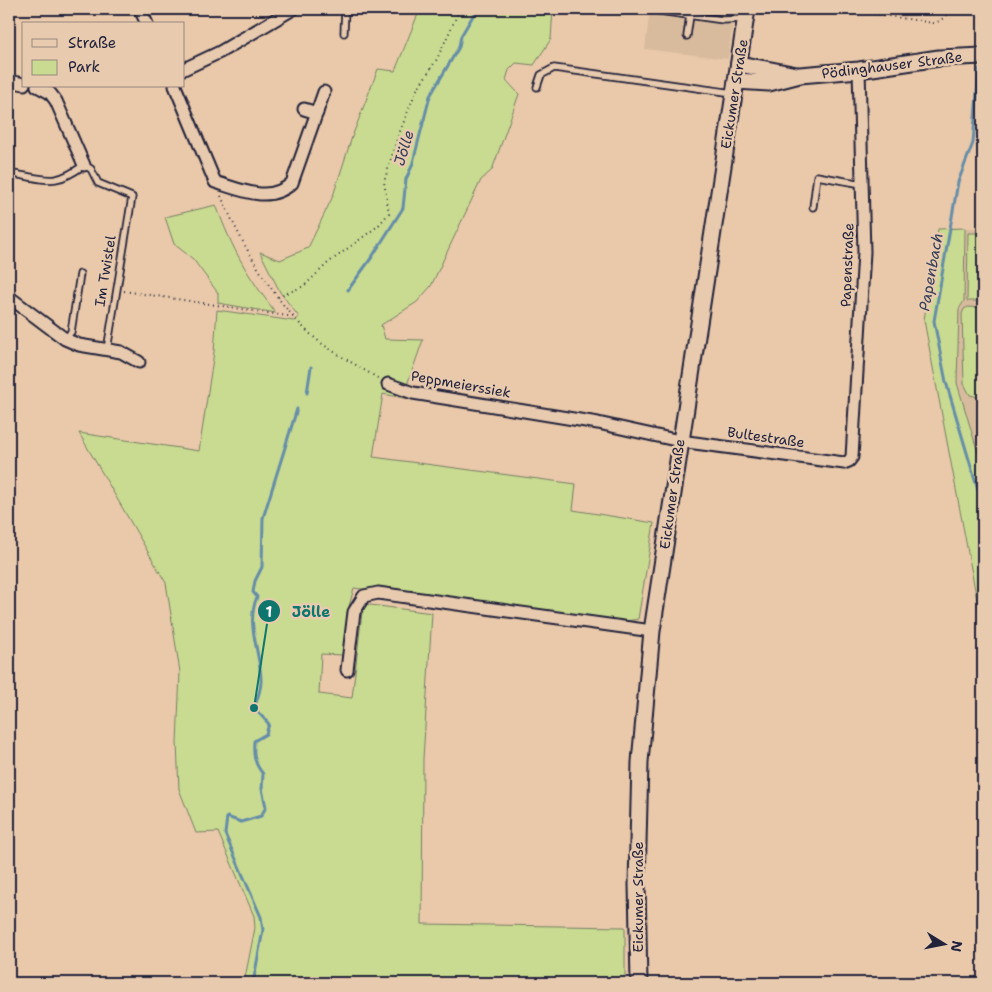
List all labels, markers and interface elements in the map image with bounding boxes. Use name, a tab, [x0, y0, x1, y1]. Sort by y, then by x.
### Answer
legend	[22, 22, 185, 88]
text: Straße	[68, 33, 116, 53]
street label: Eickumer Straße	[716, 38, 752, 150]
street label: Pödinghauser Straße	[821, 47, 964, 83]
text: Park	[68, 57, 100, 77]
water label: Jölle	[389, 128, 419, 168]
street label: Papenstraße	[837, 222, 857, 307]
water label: Papenbach	[914, 231, 948, 313]
street label: Im Twistel	[91, 233, 120, 308]
street label: Peppmeierssiek	[410, 366, 512, 402]
street label: Bultestraße	[726, 423, 806, 451]
street label: Eickumer Straße	[655, 438, 689, 550]
callout: Jölle	[257, 596, 340, 626]
text: 1	[266, 602, 273, 622]
text: Jölle	[292, 602, 330, 622]
street label: Eickumer Straße	[629, 841, 647, 953]
north arrow	[920, 920, 970, 970]
text: N	[947, 939, 967, 953]

